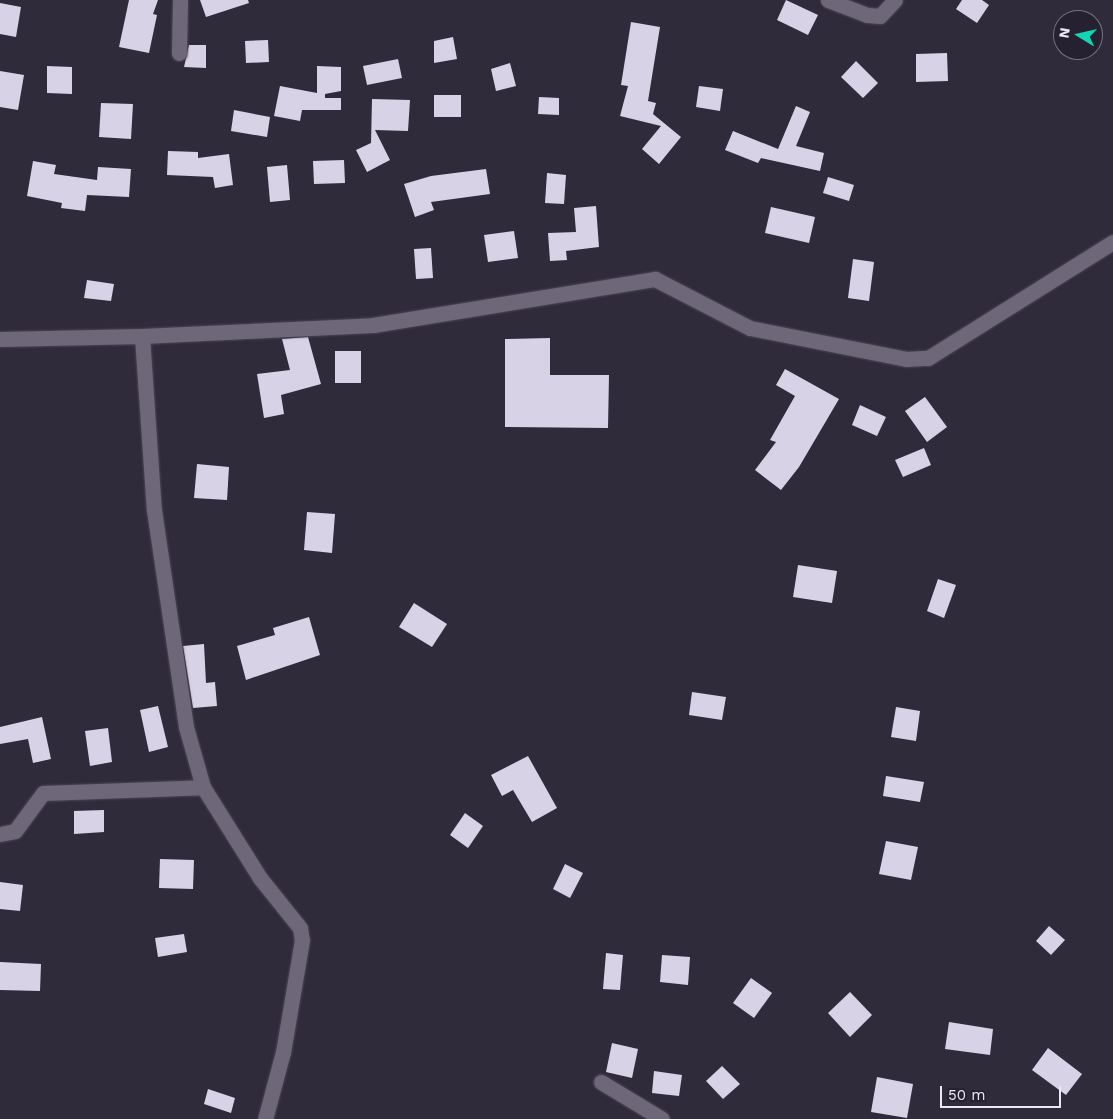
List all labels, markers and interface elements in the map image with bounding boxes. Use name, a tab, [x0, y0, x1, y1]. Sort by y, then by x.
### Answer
north arrow	[1053, 10, 1103, 60]
text: N	[1055, 26, 1073, 39]
scale bar	[943, 1076, 1064, 1108]
text: 50 m	[948, 1086, 985, 1104]

